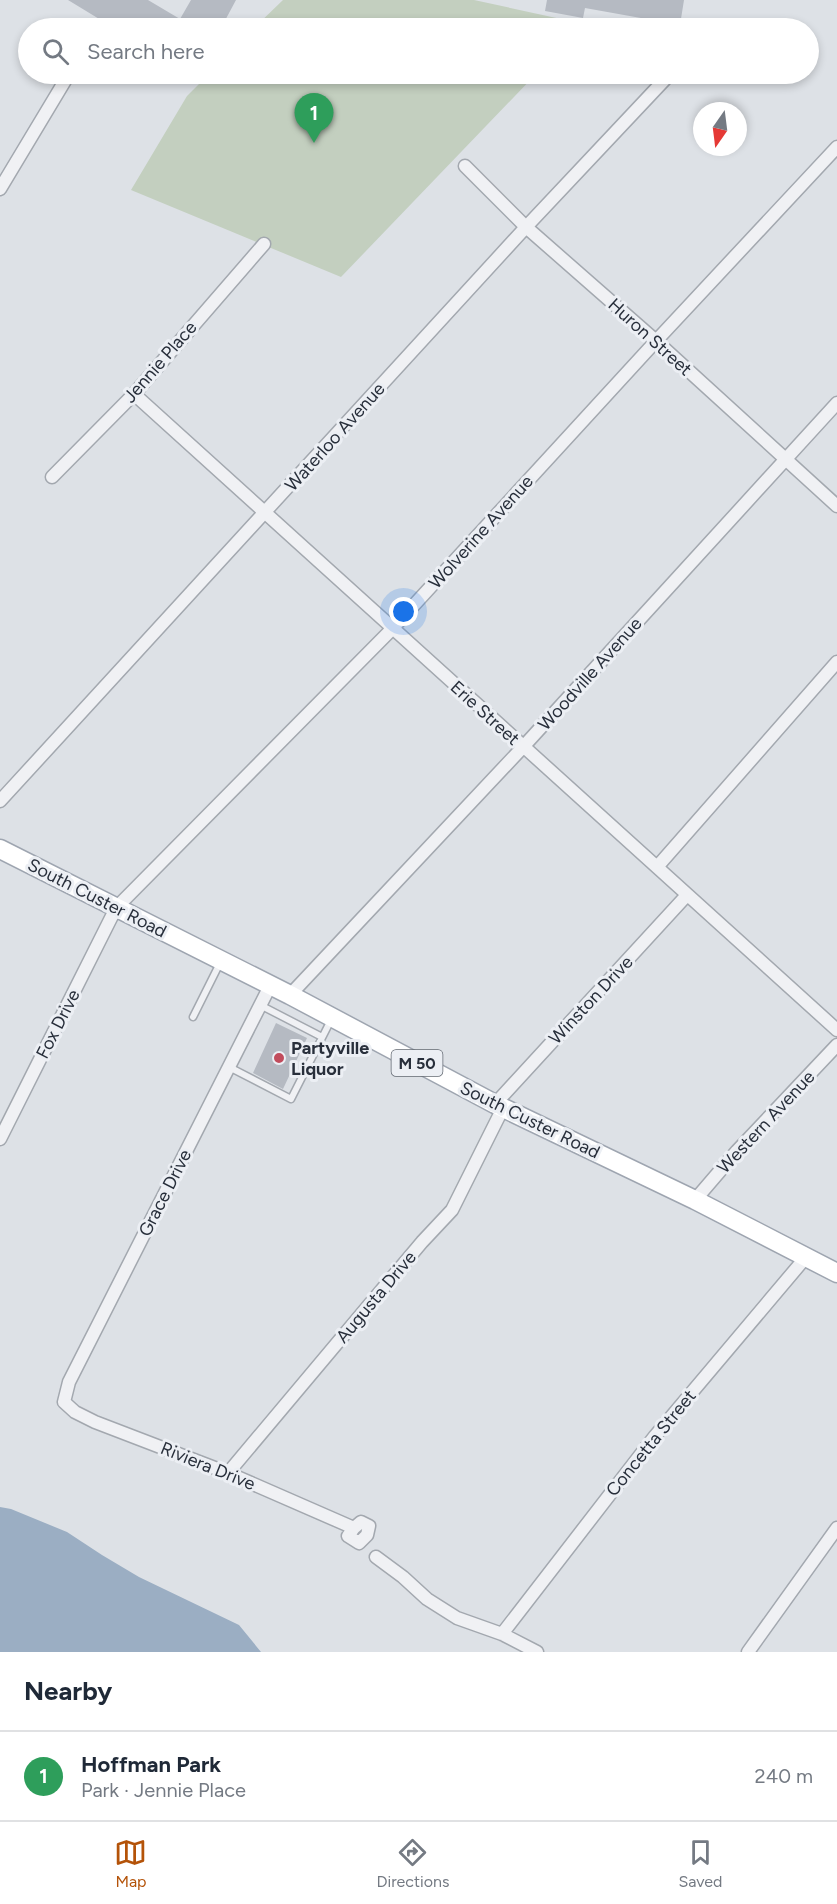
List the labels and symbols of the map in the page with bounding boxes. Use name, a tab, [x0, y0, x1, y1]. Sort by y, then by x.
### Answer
pin: 1	[294, 94, 334, 143]
north arrow	[693, 102, 747, 156]
street label: Huron Street	[604, 294, 697, 380]
street label: Jennie Place	[119, 317, 201, 407]
street label: Waterloo Avenue	[280, 378, 390, 496]
street label: Wolverine Avenue	[424, 470, 538, 593]
your location	[389, 597, 418, 626]
street label: Woodville Avenue	[533, 613, 647, 735]
street label: Erie Street	[446, 676, 524, 750]
street label: South Custer Road	[24, 854, 170, 942]
street label: Winston Drive	[544, 951, 638, 1049]
street label: Fox Drive	[31, 986, 85, 1062]
place label: Partyville Liquor	[291, 1037, 369, 1080]
road number: M 50	[392, 1050, 442, 1076]
marker: Partyville Liquor	[272, 1051, 286, 1065]
street label: Western Avenue	[713, 1066, 819, 1178]
street label: South Custer Road	[457, 1077, 603, 1163]
street label: Grace Drive	[134, 1146, 196, 1240]
street label: Augusta Drive	[331, 1246, 421, 1347]
street label: Concetta Street	[601, 1385, 701, 1501]
street label: Riviera Drive	[157, 1437, 259, 1495]

